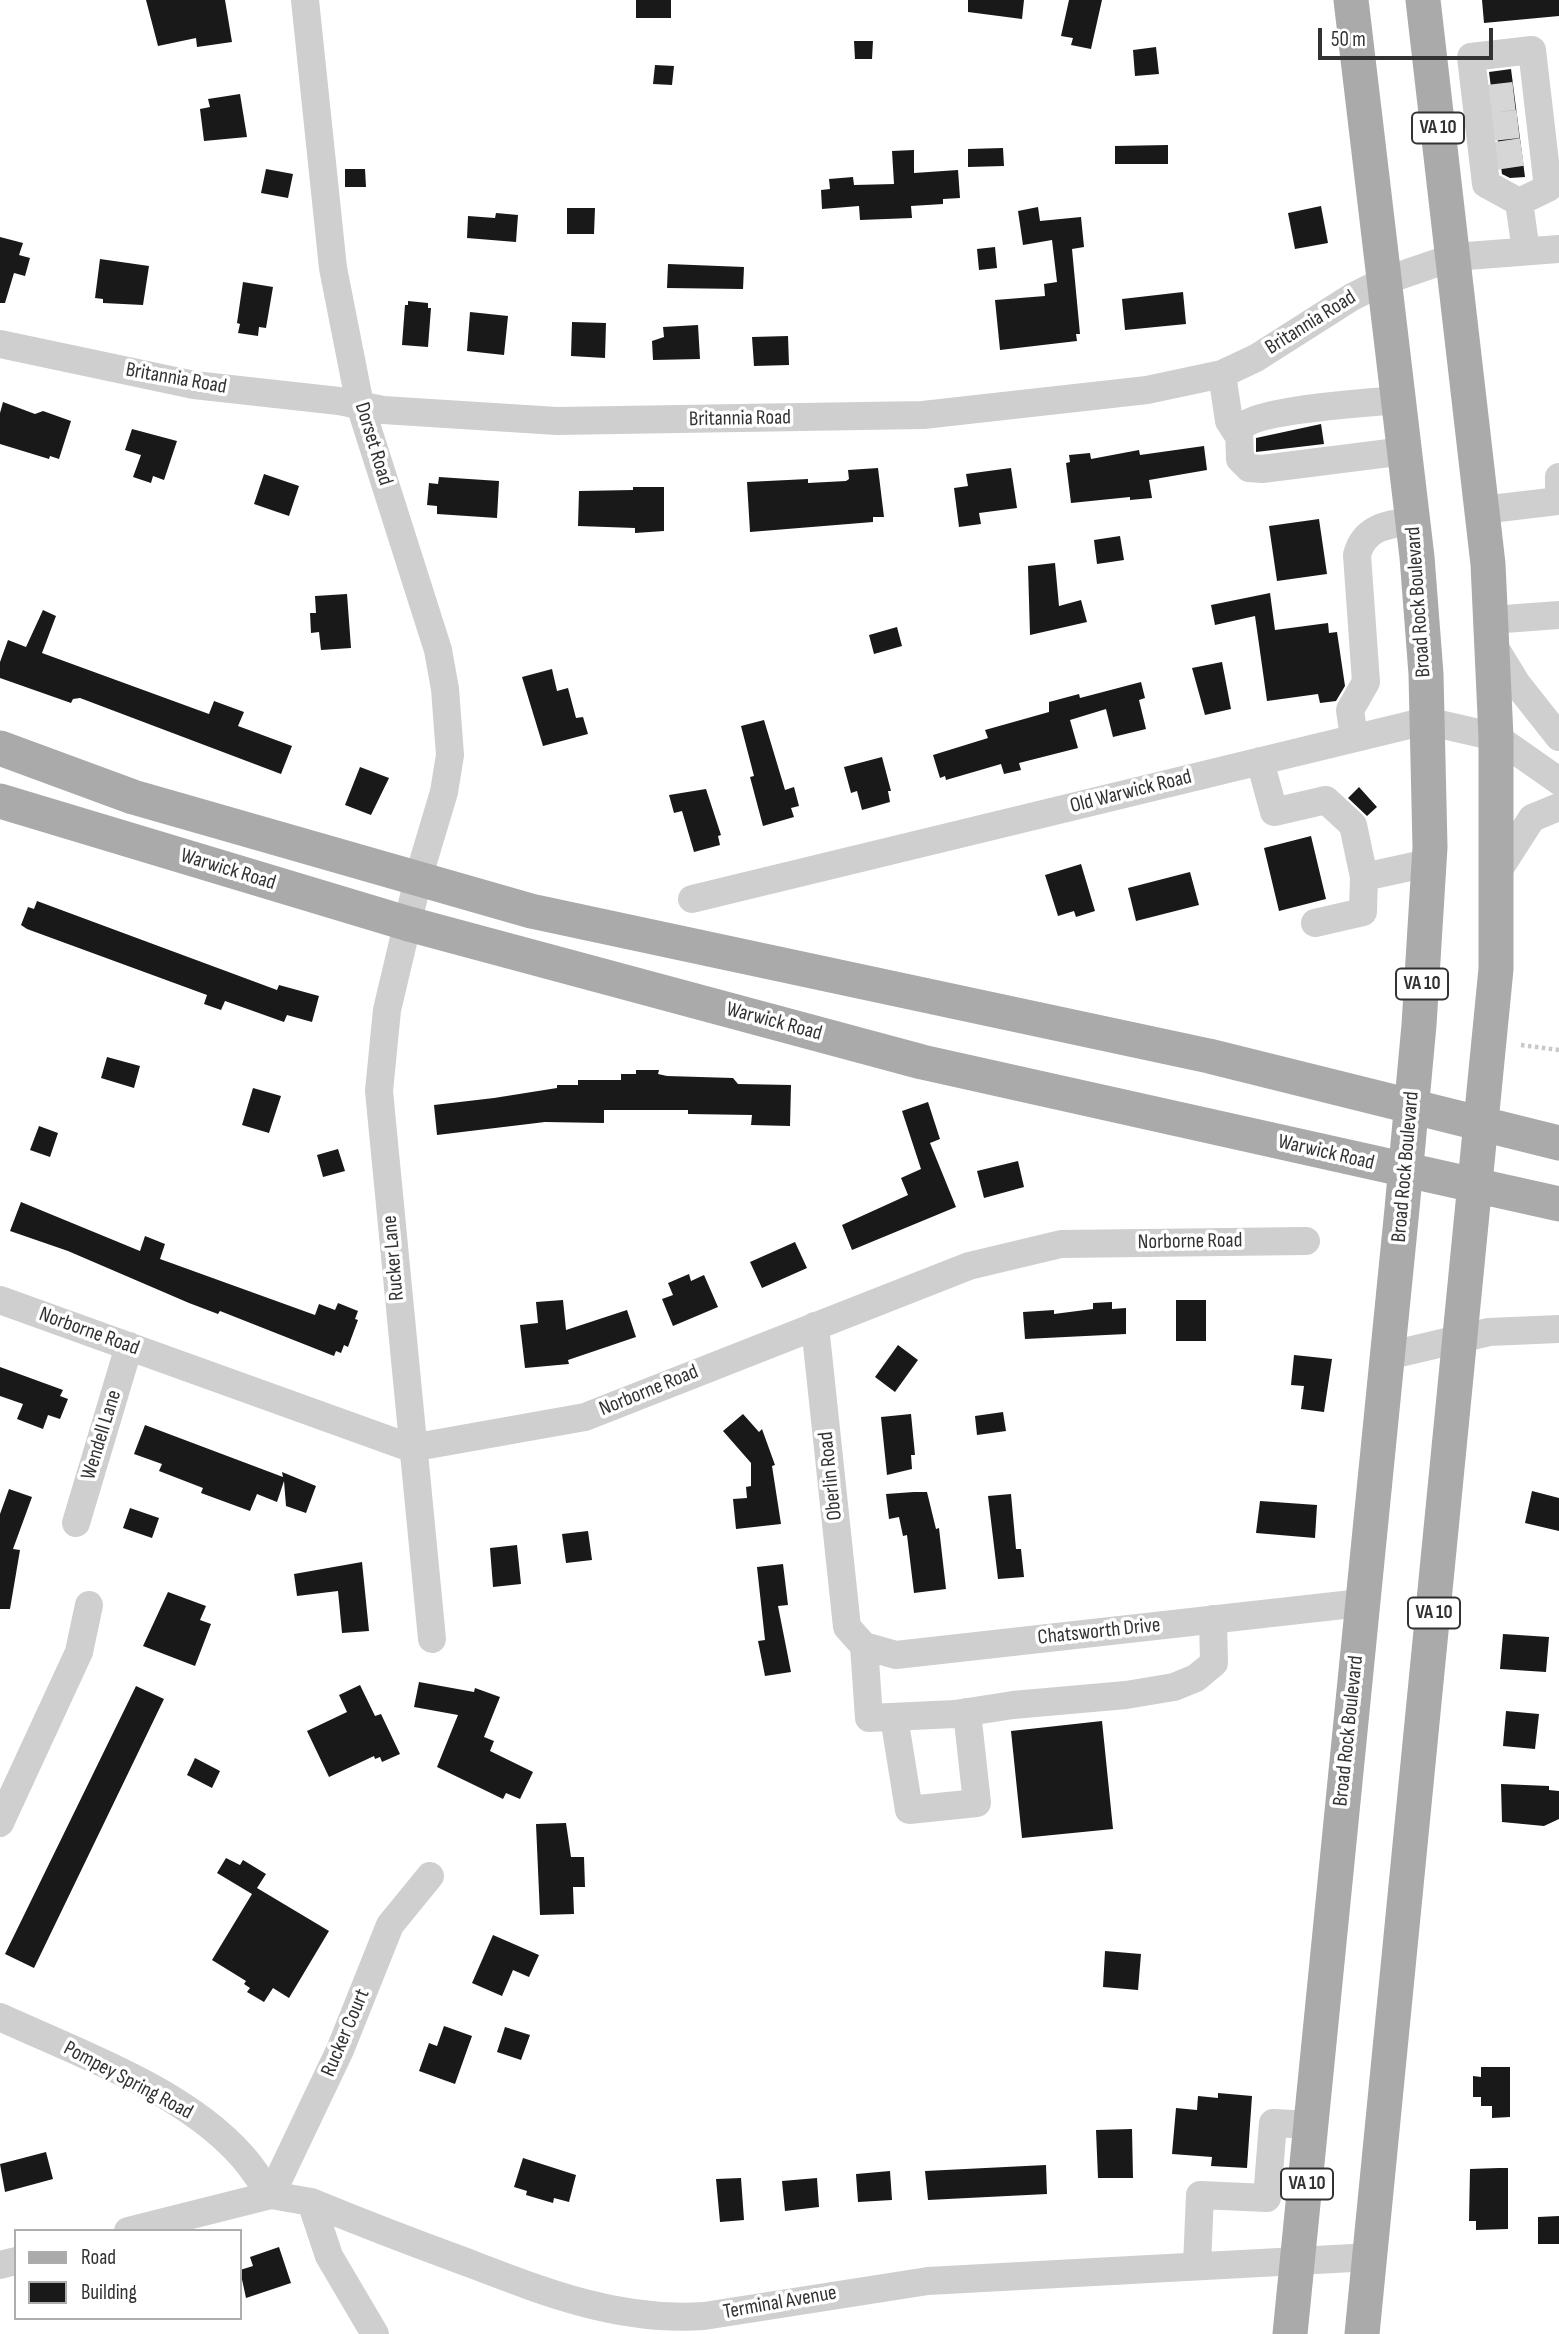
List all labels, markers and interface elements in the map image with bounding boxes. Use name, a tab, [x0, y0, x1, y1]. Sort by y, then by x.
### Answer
scale bar	[1321, 14, 1496, 58]
text: 50 m	[1331, 27, 1366, 52]
road number: VA 10	[1412, 112, 1464, 144]
street label: Britannia Road	[1261, 285, 1361, 361]
street label: Britannia Road	[124, 358, 228, 400]
street label: Dorset Road	[348, 399, 398, 489]
street label: Britannia Road	[689, 406, 791, 432]
street label: Broad Rock Boulevard	[1401, 526, 1437, 678]
street label: Old Warwick Road	[1068, 765, 1194, 819]
street label: Warwick Road	[177, 844, 279, 896]
road number: VA 10	[1396, 968, 1448, 1000]
street label: Warwick Road	[723, 997, 825, 1047]
street label: Broad Rock Boulevard	[1387, 1091, 1425, 1243]
street label: Warwick Road	[1275, 1130, 1377, 1176]
street label: Rucker Lane	[378, 1214, 410, 1302]
street label: Norborne Road	[1137, 1228, 1243, 1256]
street label: Norborne Road	[36, 1302, 142, 1362]
street label: Norborne Road	[596, 1360, 702, 1422]
street label: Wendell Lane	[76, 1387, 128, 1483]
street label: Oberlin Road	[814, 1430, 848, 1522]
road number: VA 10	[1408, 1597, 1460, 1628]
street label: Chatsworth Drive	[1036, 1613, 1162, 1651]
street label: Broad Rock Boulevard	[1329, 1654, 1369, 1808]
street label: Rucker Court	[316, 1985, 376, 2081]
street label: Pompey Spring Road	[59, 2036, 197, 2126]
road number: VA 10	[1281, 2168, 1333, 2200]
legend	[14, 2229, 242, 2320]
text: Road	[81, 2245, 116, 2270]
text: Building	[81, 2280, 137, 2305]
street label: Terminal Avenue	[721, 2281, 839, 2325]

